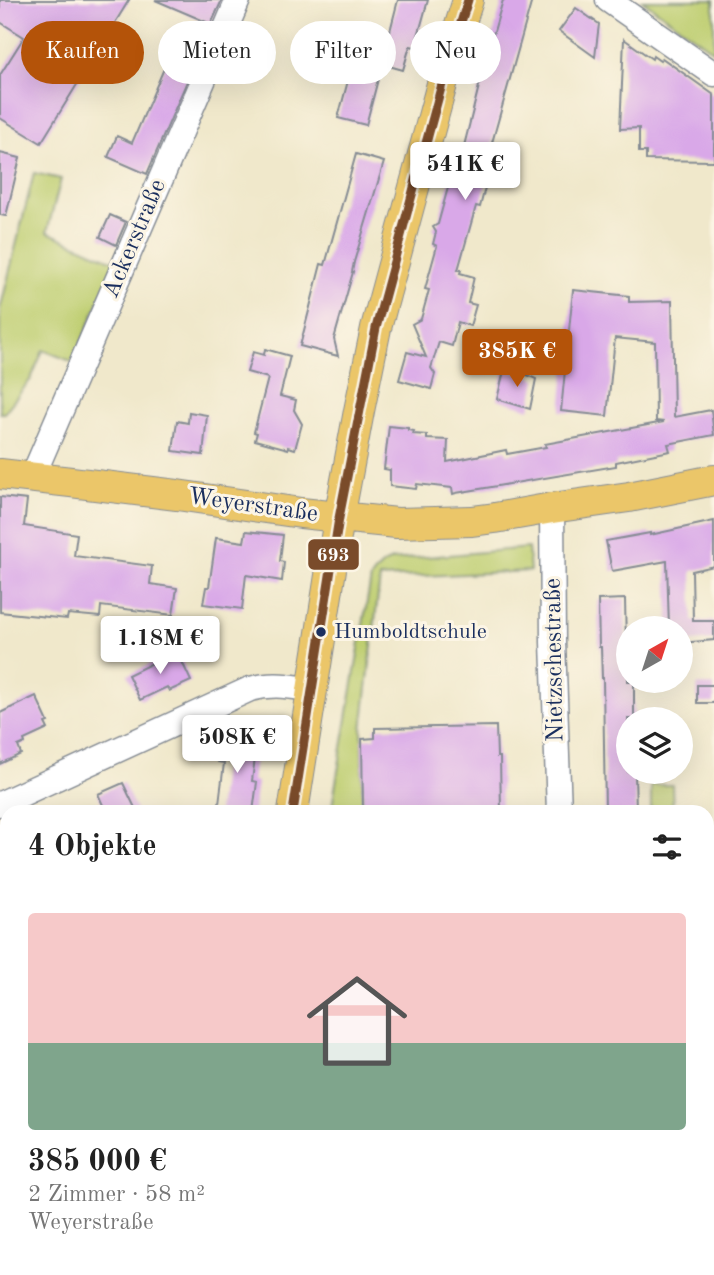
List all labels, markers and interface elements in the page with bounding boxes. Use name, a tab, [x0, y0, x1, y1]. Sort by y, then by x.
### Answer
chip: Kaufen	[21, 21, 144, 84]
chip: Mieten	[158, 21, 276, 84]
chip: Filter	[290, 21, 396, 84]
chip: Neu	[410, 21, 501, 84]
pin: 541K €	[408, 142, 522, 202]
text: 541K €	[426, 153, 504, 176]
street label: Ackerstraße	[99, 176, 171, 302]
pin: 385K €	[460, 330, 574, 389]
text: 385K €	[478, 340, 556, 363]
street label: Weyerstraße	[186, 485, 320, 527]
line badge: 693	[307, 538, 360, 571]
text: 693	[316, 547, 350, 566]
street label: Nietzschestraße	[542, 578, 568, 742]
pin: 1.18M €	[95, 616, 225, 676]
north arrow	[616, 616, 693, 693]
map controls	[616, 616, 693, 784]
place label: Humboldtschule	[334, 621, 487, 643]
marker: Humboldtschule	[314, 625, 328, 639]
text: 1.18M €	[117, 627, 203, 650]
button: layers	[616, 707, 693, 784]
pin: 508K €	[180, 716, 294, 775]
text: 508K €	[198, 726, 276, 749]
icon: filters	[648, 828, 686, 866]
text: 4 Objekte	[28, 832, 157, 862]
icon: home	[294, 958, 420, 1084]
text: 385 000 €	[28, 1147, 167, 1177]
text: 2 Zimmer · 58 m²	[28, 1183, 205, 1206]
text: Weyerstraße	[28, 1211, 154, 1234]

